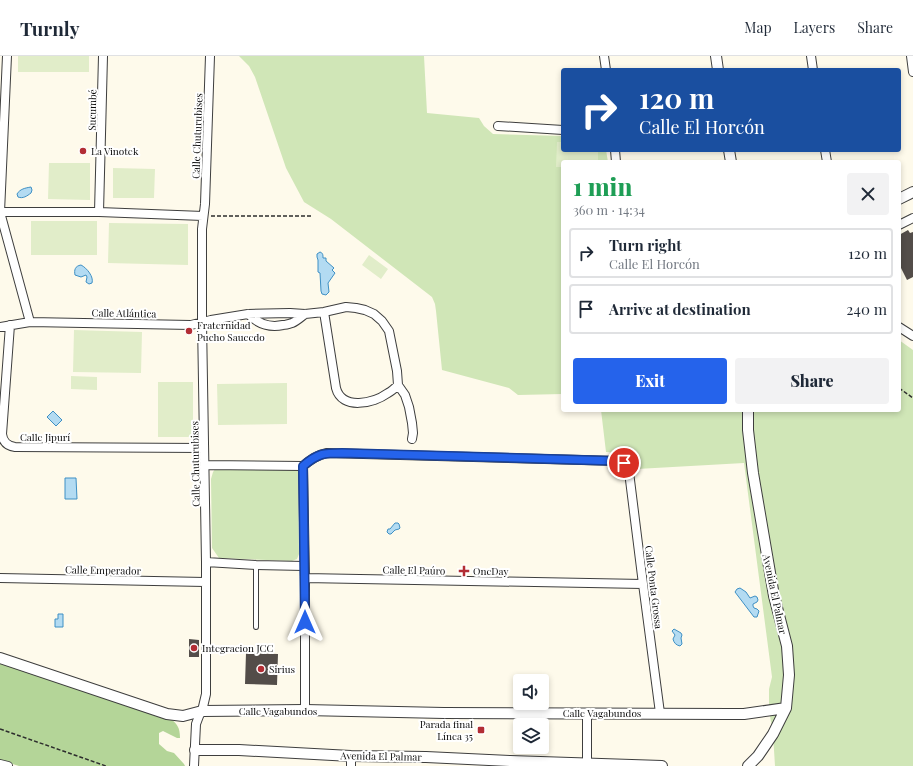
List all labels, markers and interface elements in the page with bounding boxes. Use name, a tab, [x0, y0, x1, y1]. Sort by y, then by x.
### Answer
text: Turnly	[20, 15, 80, 41]
text: Map	[744, 18, 772, 37]
text: Layers	[794, 18, 835, 37]
text: Share	[857, 18, 893, 37]
text: 120 m	[639, 79, 714, 116]
icon: right	[573, 84, 625, 136]
street label: Sucumbé	[85, 89, 99, 131]
street label: Calle Chuturubises	[189, 93, 205, 179]
text: Calle El Horcón	[639, 115, 765, 139]
place label: La Vinotek	[91, 144, 139, 158]
marker: La Vinotek	[78, 146, 88, 156]
text: 1 min	[573, 170, 632, 202]
button: close	[847, 173, 889, 215]
text: 360 m · 14:34	[573, 201, 645, 218]
text: Turn right	[609, 235, 682, 255]
icon: right	[575, 242, 597, 264]
text: 120 m	[848, 243, 887, 263]
text: Calle El Horcón	[609, 255, 700, 272]
icon: arrive	[575, 298, 597, 320]
text: Arrive at destination	[609, 299, 751, 319]
text: 240 m	[846, 299, 887, 319]
street label: Calle Atlántica	[92, 305, 156, 321]
place label: Fraternidad Pucho Saucedo	[197, 318, 265, 344]
marker: Fraternidad Pucho Saucedo	[184, 326, 194, 336]
button: Exit	[573, 358, 727, 404]
button: Share	[735, 358, 889, 404]
street label: Calle Chuturubises	[187, 421, 203, 507]
street label: Calle Jipurí	[20, 430, 70, 444]
pin	[607, 446, 641, 480]
icon: arrive	[613, 452, 635, 474]
street label: Calle Ponta Grossa	[642, 545, 666, 629]
street label: Avenida El Palmar	[759, 552, 790, 636]
street label: Calle Emperador	[65, 562, 142, 578]
street label: Calle El Paúro	[382, 562, 446, 578]
place label: OneDay	[473, 564, 509, 578]
marker: OneDay	[458, 565, 470, 577]
position arrow	[284, 601, 326, 643]
place label: Integracion JCC	[202, 641, 273, 655]
marker: Integracion JCC	[189, 643, 199, 653]
place label: Sirius	[269, 662, 295, 676]
marker: Sirius	[256, 664, 266, 674]
map controls	[513, 674, 549, 754]
button: sound	[513, 674, 549, 710]
street label: Calle Vagabundos	[239, 704, 317, 718]
street label: Calle Vagabundos	[563, 706, 641, 720]
place label: Parada final Línea 35	[420, 717, 473, 743]
button: layers	[513, 718, 549, 754]
marker: Parada final Línea 35	[476, 725, 486, 735]
street label: Avenida El Palmar	[339, 748, 422, 764]

